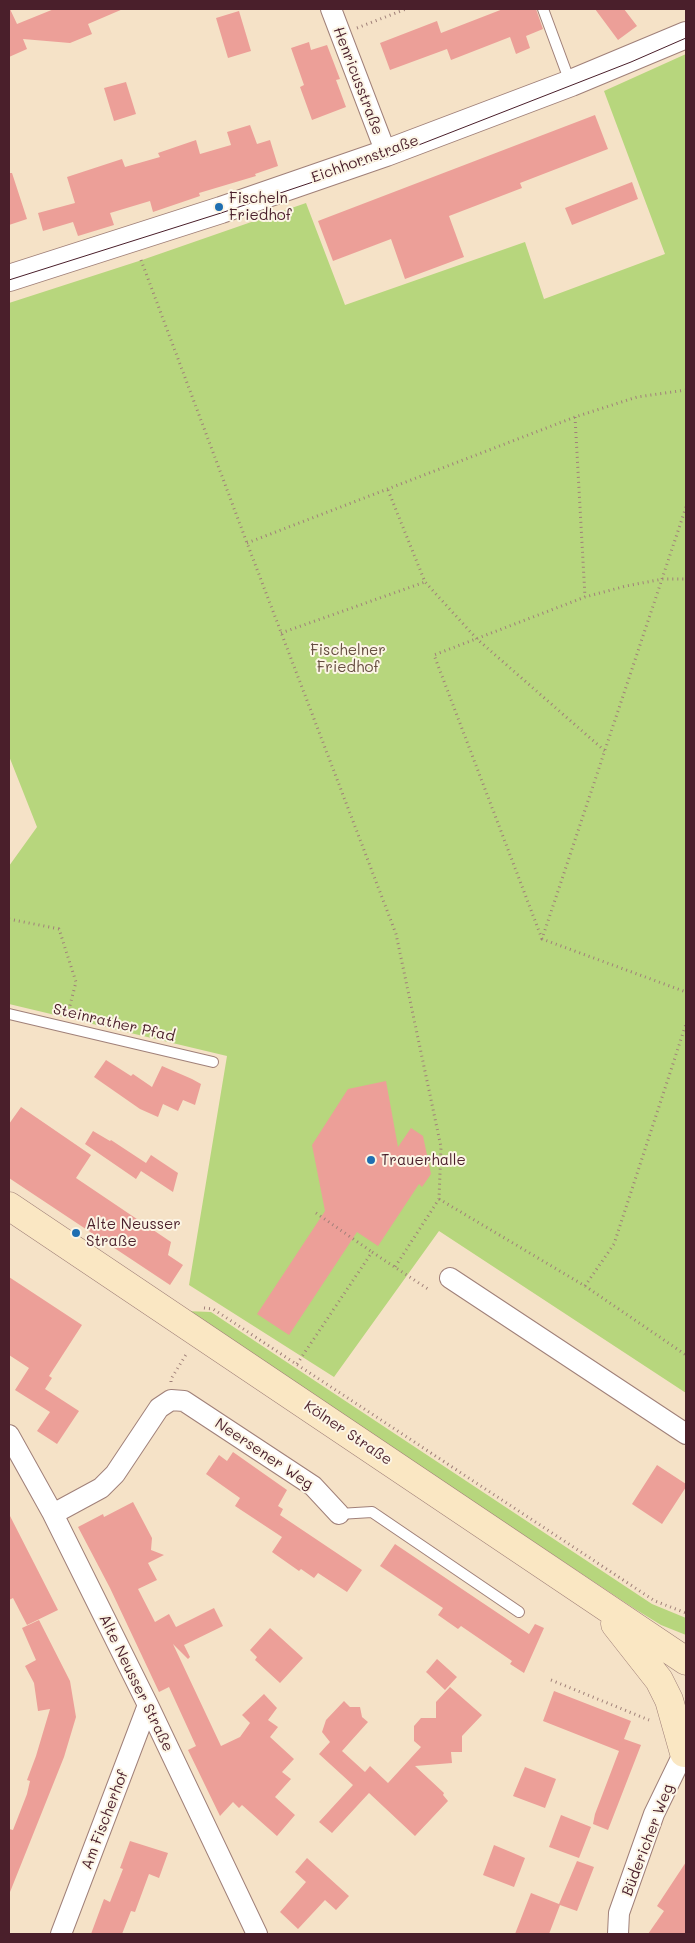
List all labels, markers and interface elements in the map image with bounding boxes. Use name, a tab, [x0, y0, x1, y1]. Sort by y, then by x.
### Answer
street label: Henricusstraße	[329, 24, 387, 138]
street label: Eichhornstraße	[309, 131, 421, 187]
place label: Fischeln Friedhof	[229, 189, 291, 224]
marker: Fischeln Friedhof	[213, 201, 225, 213]
park label: Fischelner Friedhof	[310, 641, 386, 676]
street label: Steinrather Pfad	[51, 1000, 177, 1046]
place label: Trauerhalle	[381, 1151, 466, 1169]
marker: Trauerhalle	[365, 1154, 377, 1166]
place label: Alte Neusser Straße	[86, 1215, 181, 1250]
marker: Alte Neusser Straße	[70, 1227, 82, 1239]
street label: Kölner Straße	[301, 1397, 395, 1469]
street label: Neersener Weg	[211, 1414, 317, 1494]
street label: Alte Neusser Straße	[95, 1612, 177, 1754]
street label: Am Fischerhof	[78, 1768, 132, 1872]
street label: Büdericher Weg	[618, 1781, 678, 1899]

